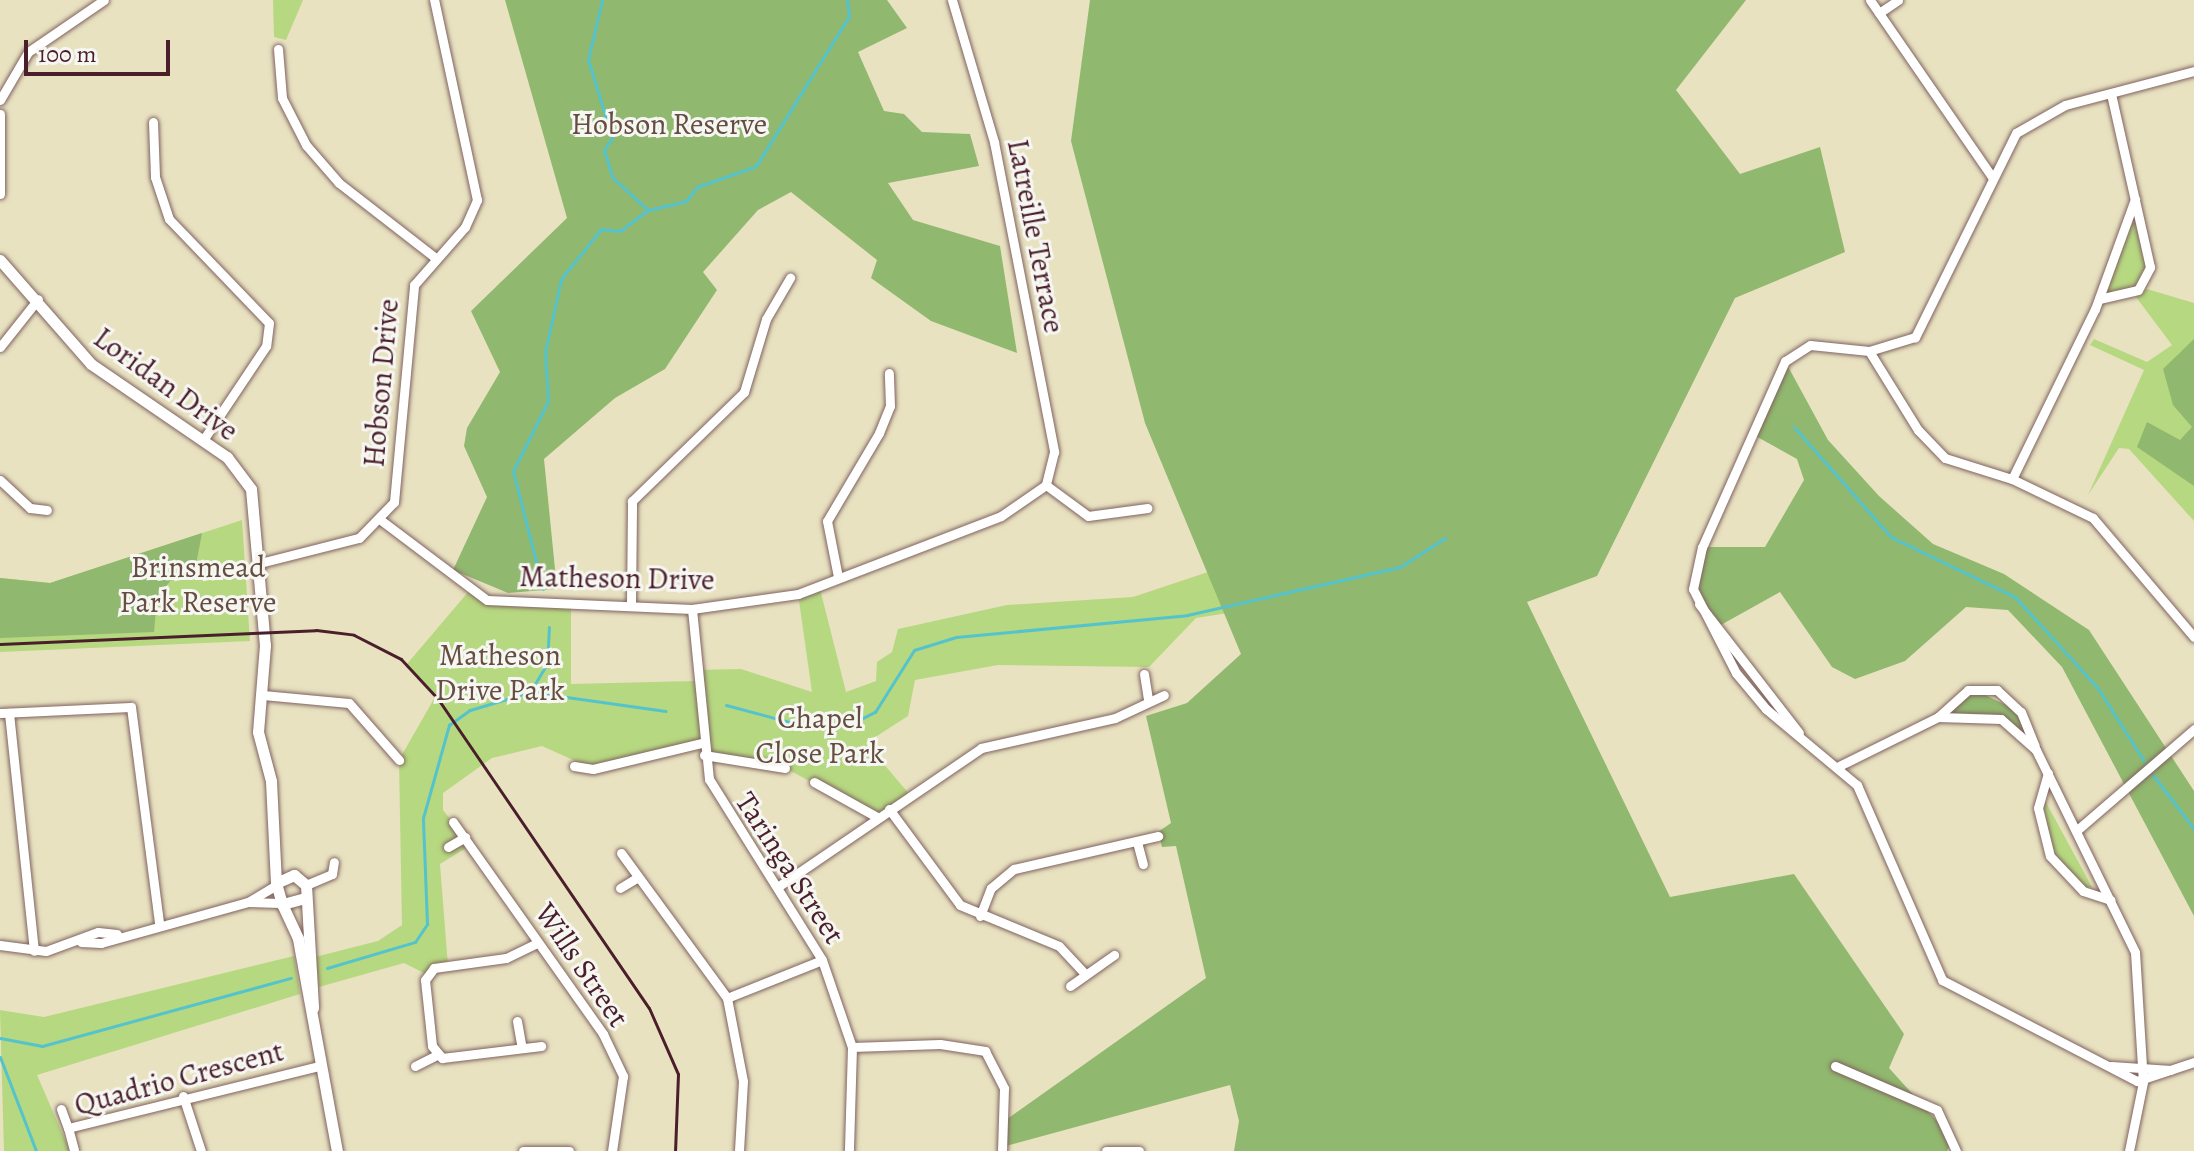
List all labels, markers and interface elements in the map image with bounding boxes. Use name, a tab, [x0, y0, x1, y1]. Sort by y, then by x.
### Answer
scale bar	[28, 24, 174, 74]
text: 100 m	[38, 38, 97, 70]
park label: Hobson Reserve	[571, 106, 767, 142]
street label: Latreille Terrace	[1000, 136, 1072, 336]
street label: Hobson Drive	[356, 297, 406, 469]
street label: Loridan Drive	[87, 319, 245, 449]
park label: Brinsmead Park Reserve	[120, 549, 276, 620]
street label: Matheson Drive	[519, 558, 715, 598]
park label: Matheson Drive Park	[435, 637, 565, 708]
park label: Chapel Close Park	[756, 700, 884, 770]
street label: Taringa Street	[728, 785, 852, 951]
street label: Wills Street	[527, 896, 637, 1034]
street label: Quadrio Crescent	[71, 1033, 287, 1123]

